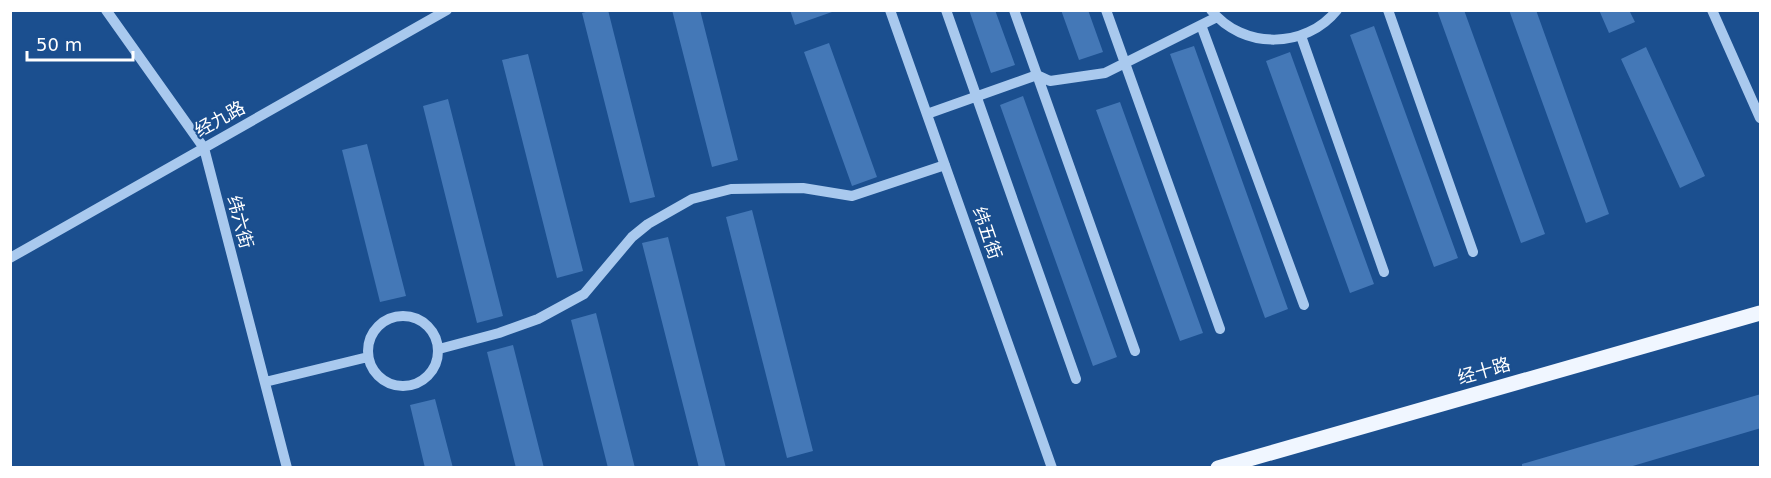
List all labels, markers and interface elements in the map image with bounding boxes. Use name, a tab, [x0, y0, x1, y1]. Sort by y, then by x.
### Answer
scale bar	[27, 24, 134, 62]
text: 50 m	[36, 34, 82, 55]
street label: 经九路	[191, 96, 248, 141]
street label: 纬六街	[223, 193, 258, 251]
street label: 纬五街	[969, 204, 1006, 262]
street label: 经十路	[1455, 353, 1513, 388]

